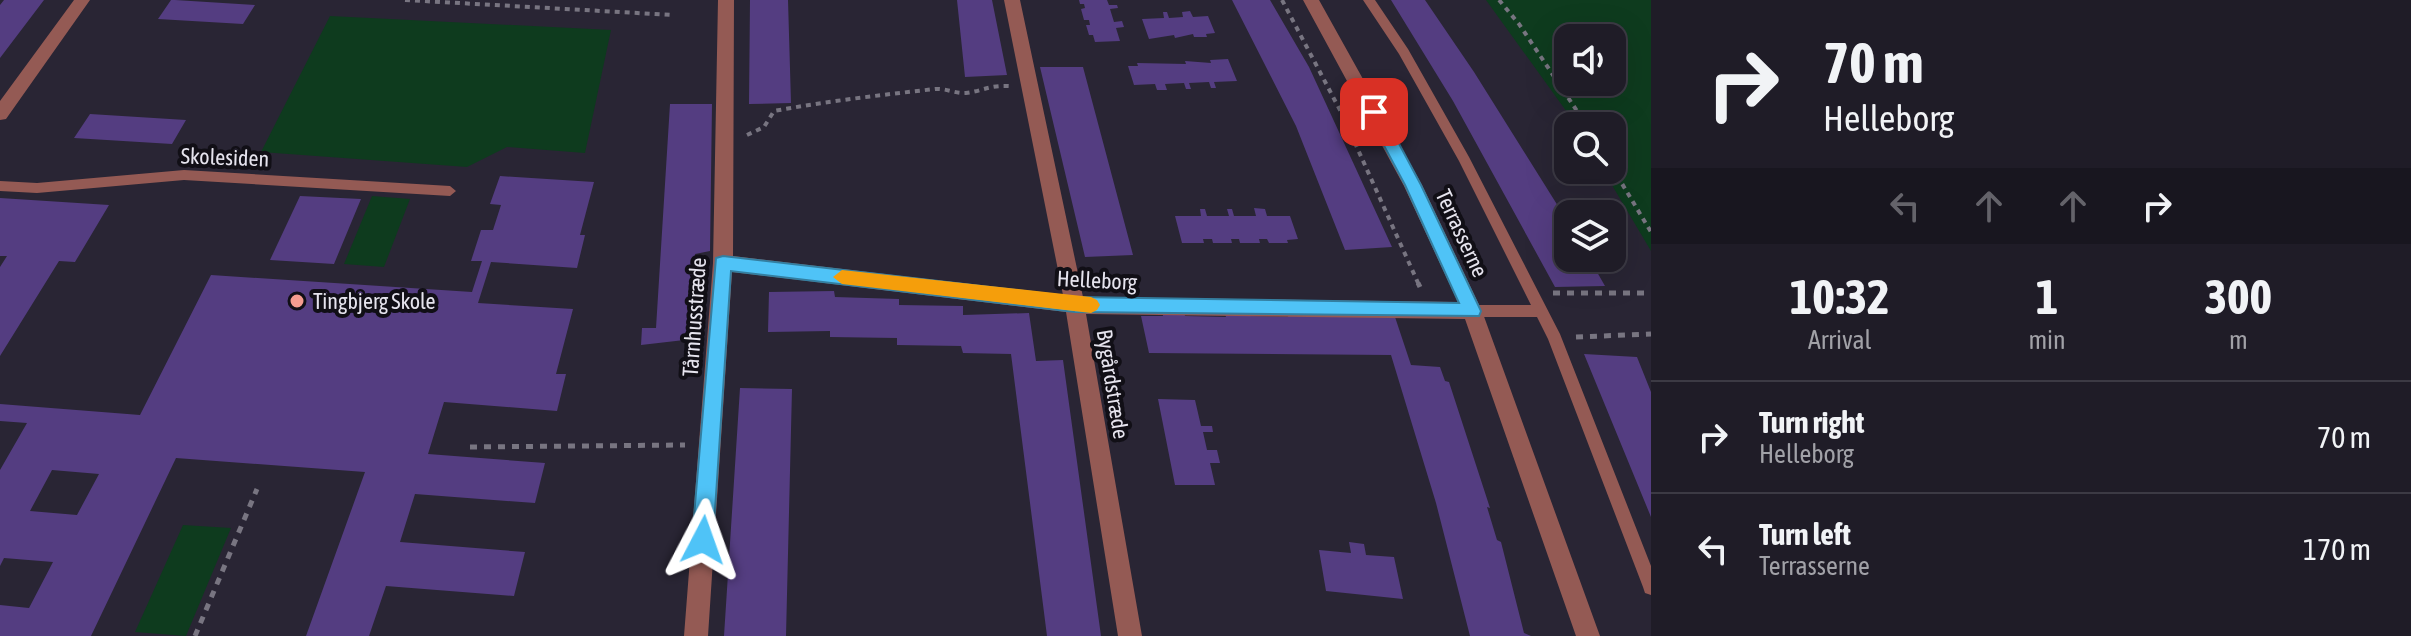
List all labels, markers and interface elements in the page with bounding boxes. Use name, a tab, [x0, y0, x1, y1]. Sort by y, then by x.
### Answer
map controls	[1554, 24, 1626, 272]
button: sound	[1554, 24, 1626, 96]
text: 70 m	[1823, 31, 1924, 95]
icon: right	[1691, 32, 1795, 136]
pin	[1340, 78, 1408, 146]
icon: arrive	[1352, 90, 1396, 134]
text: Helleborg	[1823, 97, 1954, 139]
button: search	[1554, 112, 1626, 184]
street label: Skolesiden	[180, 142, 270, 172]
icon: left	[1883, 184, 1927, 228]
icon: ahead	[1967, 184, 2011, 228]
icon: ahead	[2051, 184, 2095, 228]
icon: right	[2135, 184, 2179, 228]
street label: Terrasserne	[1430, 185, 1494, 281]
button: layers	[1554, 200, 1626, 272]
street label: Tårnhusstræde	[677, 257, 711, 377]
street label: Helleborg	[1056, 265, 1138, 295]
text: 10:32	[1790, 269, 1890, 324]
text: 1	[2036, 269, 2058, 324]
text: 300	[2205, 269, 2272, 324]
place label: Tingbjerg Skole	[313, 288, 436, 314]
marker: Tingbjerg Skole	[288, 292, 306, 310]
text: Arrival	[1808, 325, 1871, 355]
text: min	[2028, 325, 2066, 355]
text: m	[2229, 325, 2248, 355]
street label: Bygårdstræde	[1092, 327, 1134, 441]
text: Turn right	[1759, 405, 1865, 439]
icon: right	[1691, 415, 1735, 459]
text: 70 m	[2317, 420, 2371, 454]
text: Helleborg	[1759, 439, 1854, 469]
position arrow	[661, 498, 745, 582]
text: Turn left	[1759, 517, 1851, 551]
icon: left	[1691, 527, 1735, 571]
text: 170 m	[2303, 532, 2371, 566]
text: Terrasserne	[1759, 551, 1870, 581]

